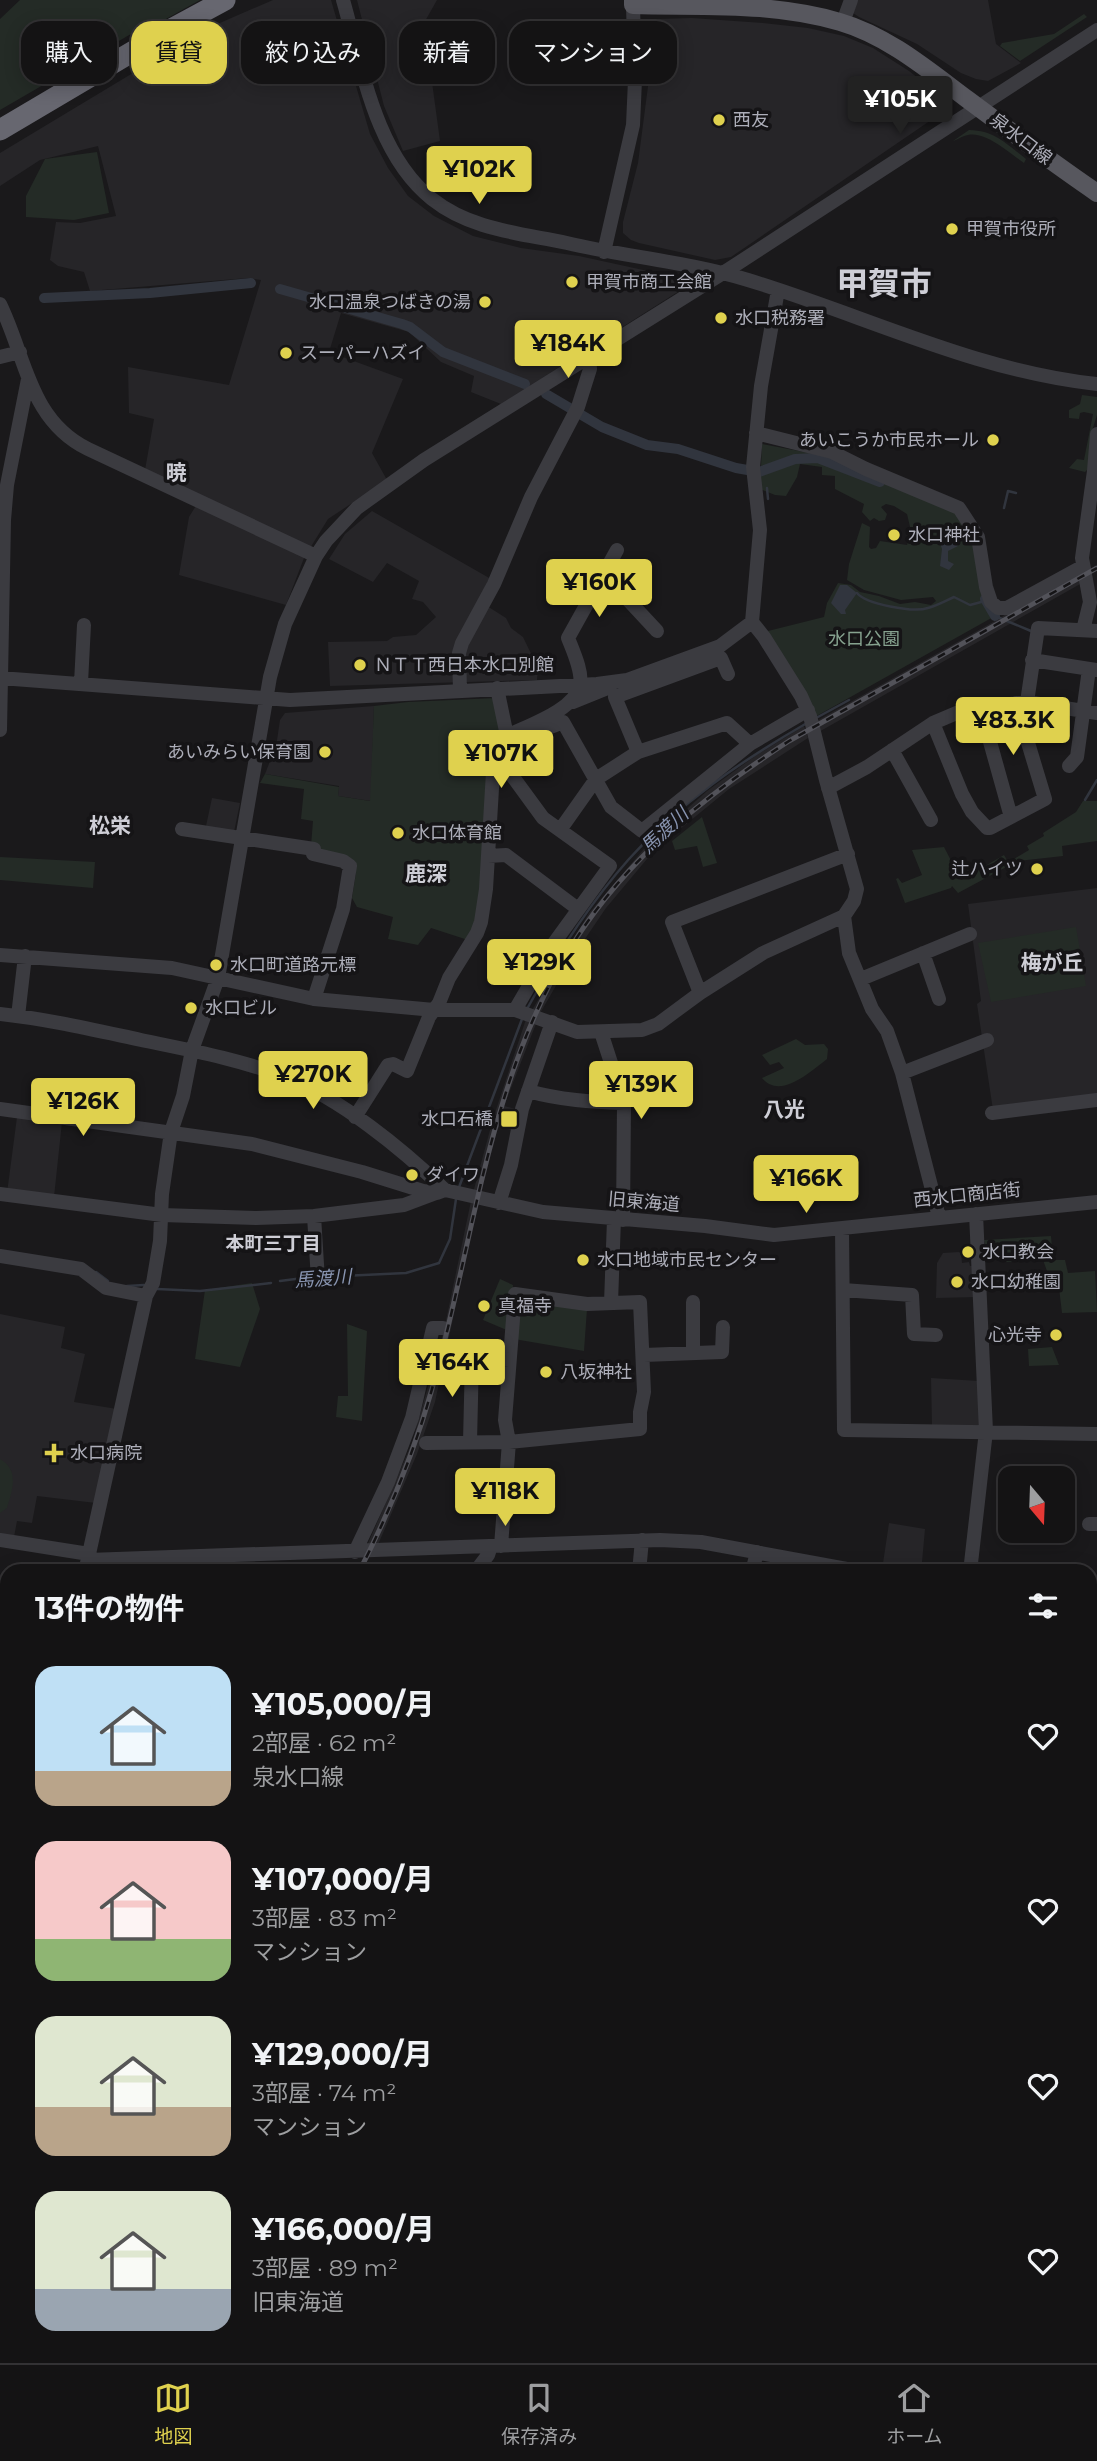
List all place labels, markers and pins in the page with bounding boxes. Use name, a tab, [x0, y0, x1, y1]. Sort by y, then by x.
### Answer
pin: ¥105K	[851, 76, 949, 136]
place label: 西友	[733, 109, 769, 131]
marker: 西友	[711, 112, 727, 128]
pin: ¥102K	[430, 146, 528, 206]
place label: 甲賀市役所	[966, 218, 1056, 240]
marker: 甲賀市役所	[944, 221, 960, 237]
place label: 甲賀市商工会館	[586, 271, 712, 293]
marker: 甲賀市商工会館	[564, 274, 580, 290]
place label: 水口温泉つばきの湯	[309, 291, 471, 313]
marker: 水口温泉つばきの湯	[477, 294, 493, 310]
place label: 水口税務署	[735, 307, 825, 329]
marker: 水口税務署	[713, 310, 729, 326]
pin: ¥184K	[519, 320, 617, 380]
place label: スーパーハズイ	[300, 342, 425, 364]
marker: スーパーハズイ	[278, 345, 294, 361]
place label: あいこうか市民ホール	[799, 429, 979, 451]
marker: あいこうか市民ホール	[985, 432, 1001, 448]
place label: 水口神社	[908, 524, 980, 546]
marker: 水口神社	[886, 527, 902, 543]
pin: ¥160K	[550, 560, 648, 619]
place label: ＮＴＴ西日本水口別館	[374, 654, 554, 676]
marker: ＮＴＴ西日本水口別館	[352, 657, 368, 673]
pin: ¥83.3K	[956, 698, 1070, 757]
pin: ¥107K	[452, 730, 550, 790]
place label: あいみらい保育園	[167, 741, 311, 763]
marker: あいみらい保育園	[317, 744, 333, 760]
place label: 水口体育館	[412, 822, 502, 844]
marker: 水口体育館	[390, 825, 406, 841]
place label: 辻ハイツ	[951, 858, 1023, 880]
marker: 辻ハイツ	[1029, 861, 1045, 877]
pin: ¥129K	[490, 940, 588, 999]
place label: 水口町道路元標	[230, 954, 356, 976]
marker: 水口町道路元標	[208, 957, 224, 973]
place label: 水口ビル	[205, 997, 277, 1019]
marker: 水口ビル	[183, 1000, 199, 1016]
pin: ¥270K	[264, 1052, 362, 1111]
pin: ¥139K	[592, 1062, 690, 1121]
pin: ¥126K	[34, 1078, 132, 1138]
place label: 水口石橋	[421, 1108, 493, 1130]
marker: 水口石橋	[499, 1109, 519, 1129]
pin: ¥166K	[757, 1156, 855, 1215]
place label: ダイワ	[426, 1164, 480, 1186]
marker: ダイワ	[404, 1167, 420, 1183]
place label: 水口教会	[982, 1241, 1054, 1263]
marker: 水口教会	[960, 1244, 976, 1260]
place label: 水口地域市民センター	[597, 1249, 777, 1271]
marker: 水口地域市民センター	[575, 1252, 591, 1268]
place label: 水口幼稚園	[971, 1271, 1061, 1293]
marker: 水口幼稚園	[949, 1274, 965, 1290]
place label: 真福寺	[498, 1295, 552, 1317]
marker: 真福寺	[476, 1298, 492, 1314]
place label: 心光寺	[988, 1324, 1042, 1346]
marker: 心光寺	[1048, 1327, 1064, 1343]
pin: ¥164K	[403, 1340, 501, 1399]
place label: 八坂神社	[560, 1361, 632, 1383]
marker: 八坂神社	[538, 1364, 554, 1380]
place label: 水口病院	[70, 1442, 142, 1464]
marker: 水口病院	[44, 1443, 64, 1463]
pin: ¥118K	[456, 1468, 554, 1528]

